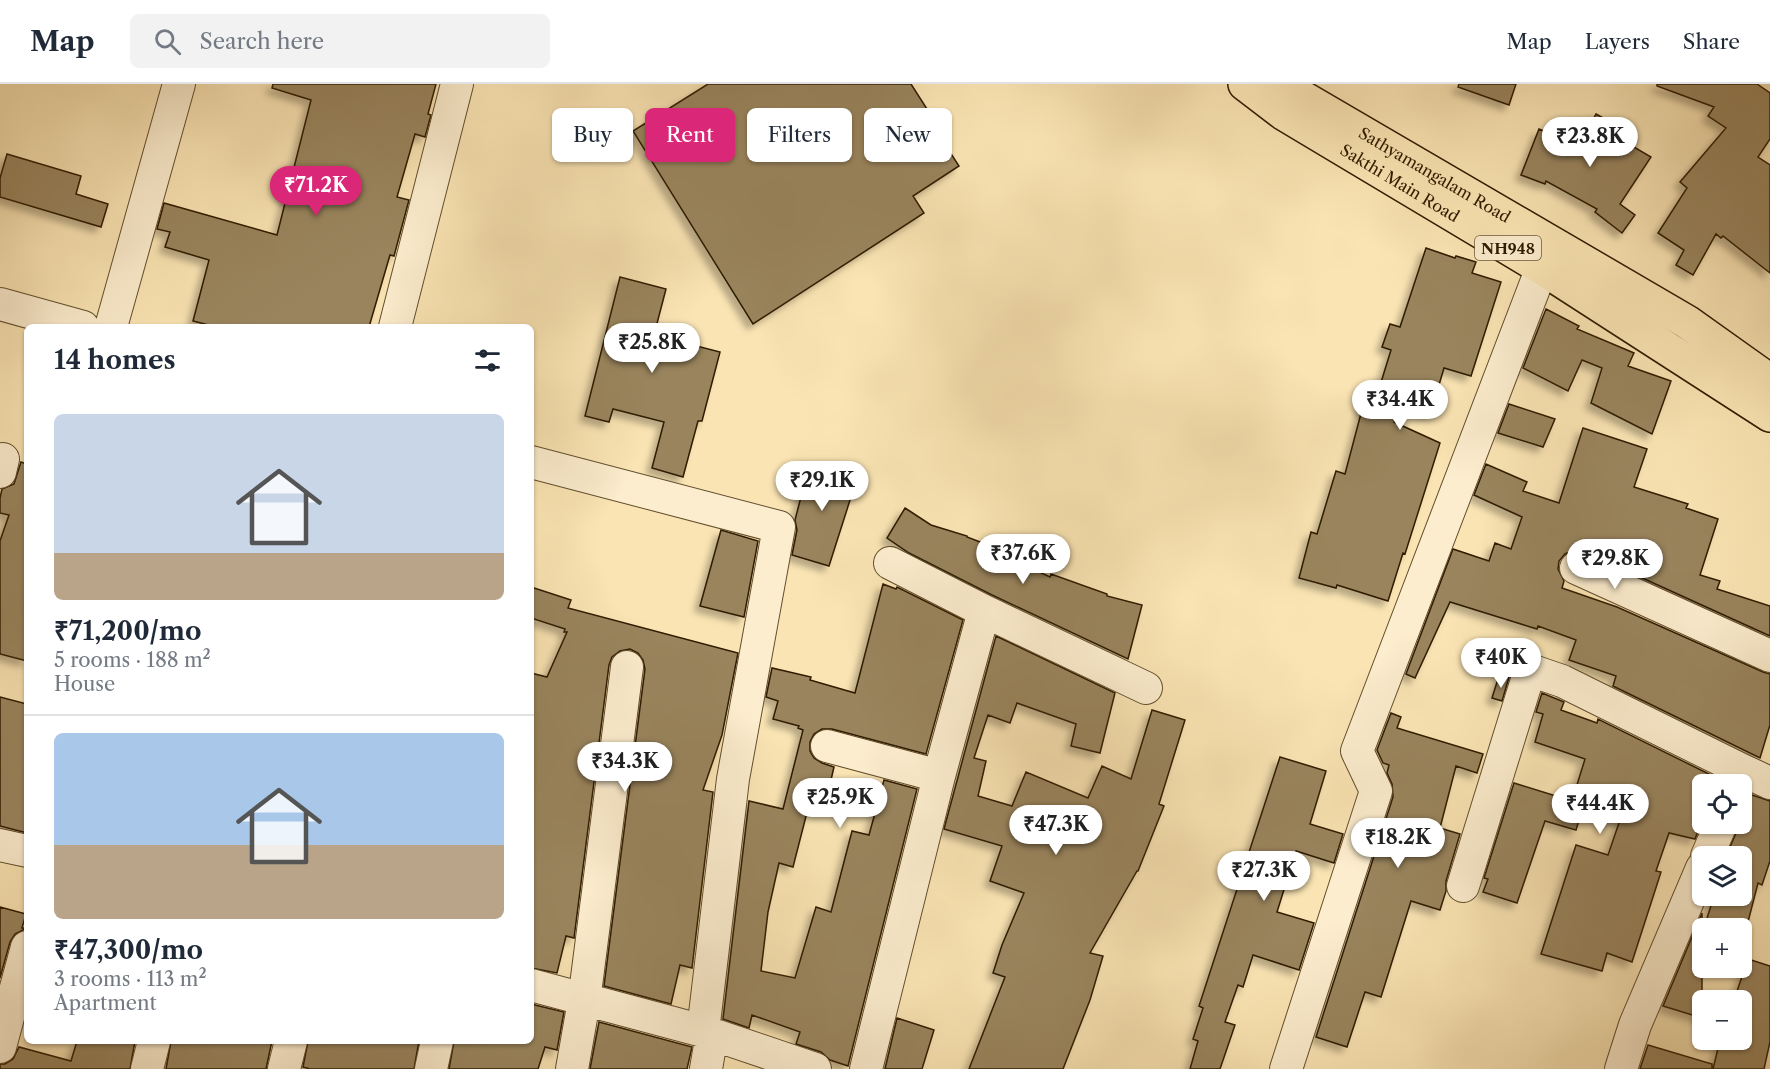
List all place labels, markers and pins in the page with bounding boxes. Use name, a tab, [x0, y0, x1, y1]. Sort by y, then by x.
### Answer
pin: ₹23.8K	[1541, 117, 1639, 168]
pin: ₹71.2K	[267, 166, 365, 217]
pin: ₹25.8K	[603, 323, 701, 374]
pin: ₹34.4K	[1351, 380, 1449, 431]
pin: ₹29.1K	[773, 461, 871, 512]
pin: ₹37.6K	[974, 534, 1072, 585]
pin: ₹29.8K	[1566, 539, 1664, 590]
pin: ₹40K	[1465, 638, 1537, 689]
pin: ₹34.3K	[576, 742, 674, 793]
pin: ₹25.9K	[791, 778, 889, 829]
pin: ₹44.4K	[1551, 784, 1649, 835]
pin: ₹47.3K	[1007, 805, 1105, 856]
pin: ₹18.2K	[1349, 818, 1447, 869]
pin: ₹27.3K	[1215, 851, 1313, 902]

